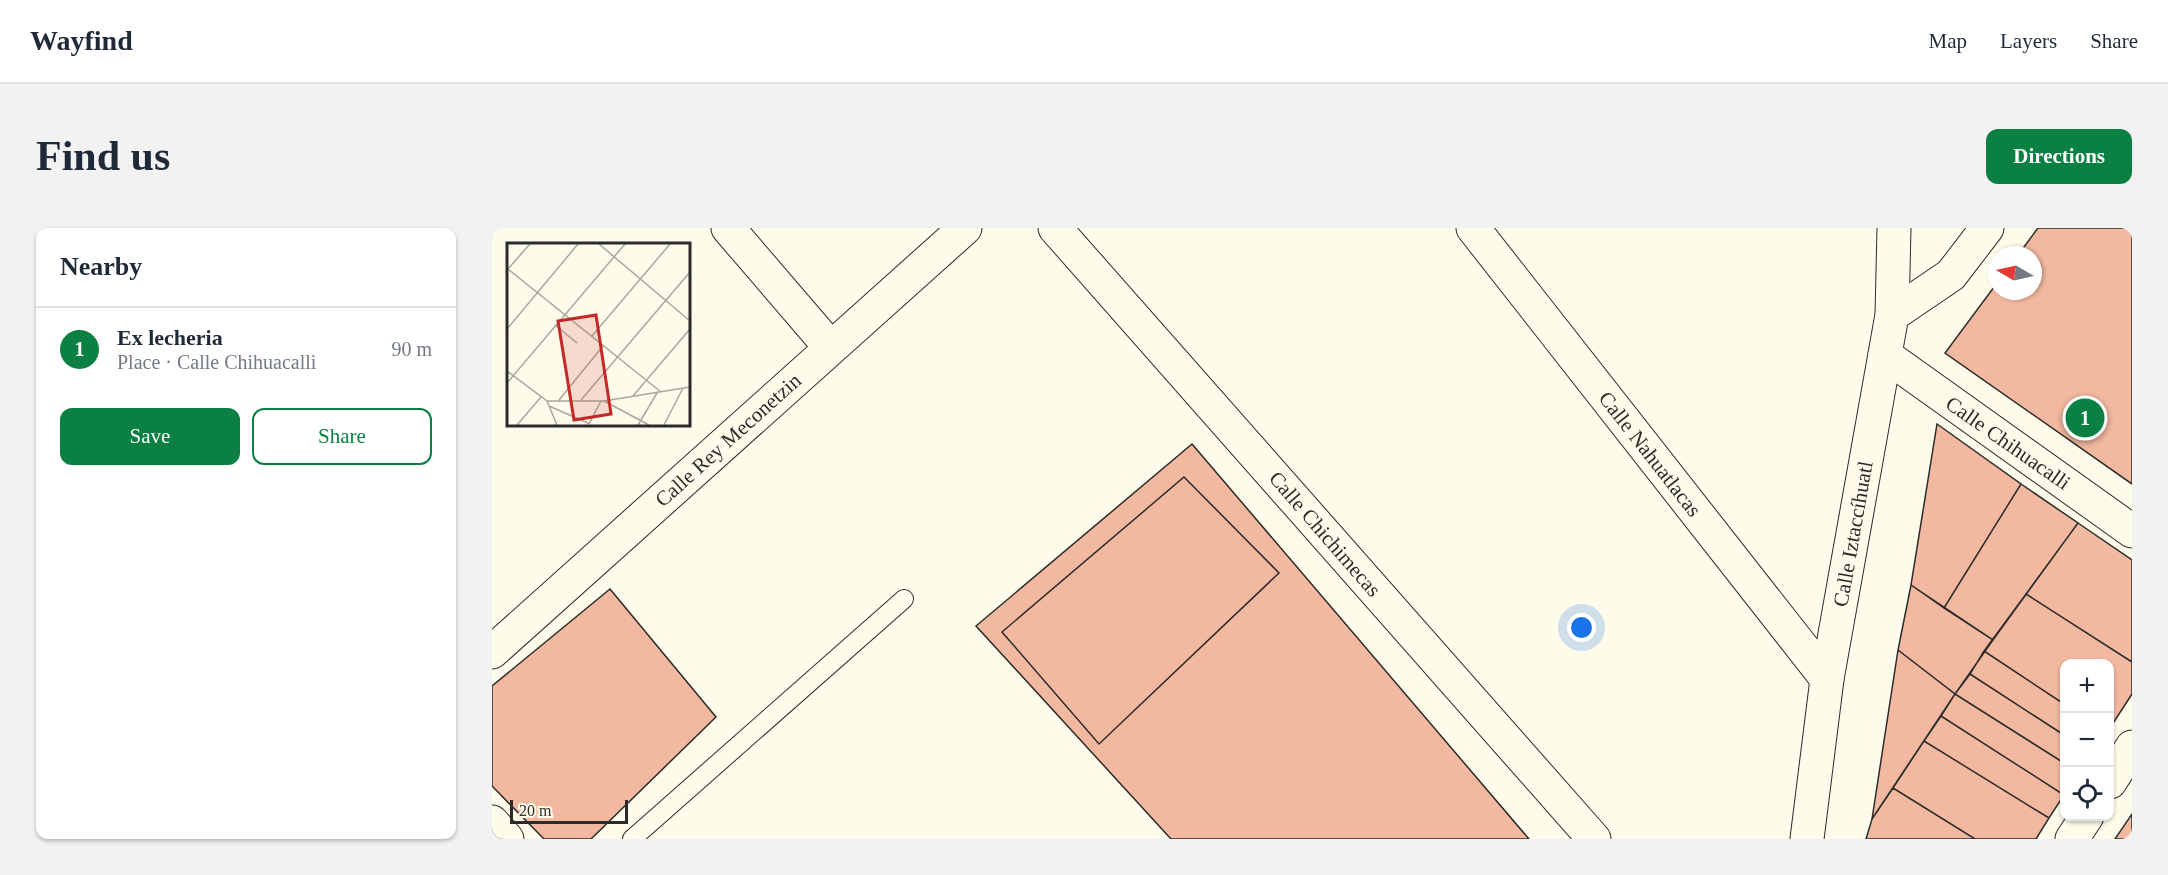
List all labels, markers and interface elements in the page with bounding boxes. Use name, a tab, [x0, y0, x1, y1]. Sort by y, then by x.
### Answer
text: Wayfind	[30, 25, 133, 56]
text: Map	[1929, 29, 1967, 53]
text: Layers	[2000, 29, 2057, 53]
text: Share	[2090, 29, 2138, 53]
button: Directions	[1986, 129, 2132, 184]
text: Find us	[36, 133, 170, 179]
inset map	[507, 243, 690, 426]
north arrow	[1988, 246, 2042, 300]
text: Nearby	[60, 252, 142, 281]
text: Ex lecheria	[117, 325, 223, 350]
text: 1	[75, 338, 85, 360]
text: 90 m	[391, 338, 432, 360]
text: Place · Calle Chihuacalli	[117, 351, 316, 373]
street label: Calle Rey Meconetzin	[650, 368, 806, 512]
street label: Calle Nahuatlacas	[1594, 387, 1706, 521]
street label: Calle Chihuacalli	[1941, 391, 2075, 495]
pin: 1	[2066, 396, 2104, 441]
button: Save	[60, 408, 240, 465]
button: Share	[252, 408, 432, 465]
street label: Calle Iztaccíhuatl	[1828, 459, 1878, 609]
street label: Calle Chichimecas	[1264, 466, 1386, 602]
your location	[1567, 613, 1596, 642]
map controls	[2060, 659, 2114, 821]
button: +	[2060, 659, 2114, 713]
button: −	[2060, 713, 2114, 767]
button: locate	[2060, 767, 2114, 821]
scale bar	[510, 797, 628, 824]
text: 20 m	[519, 802, 551, 819]

